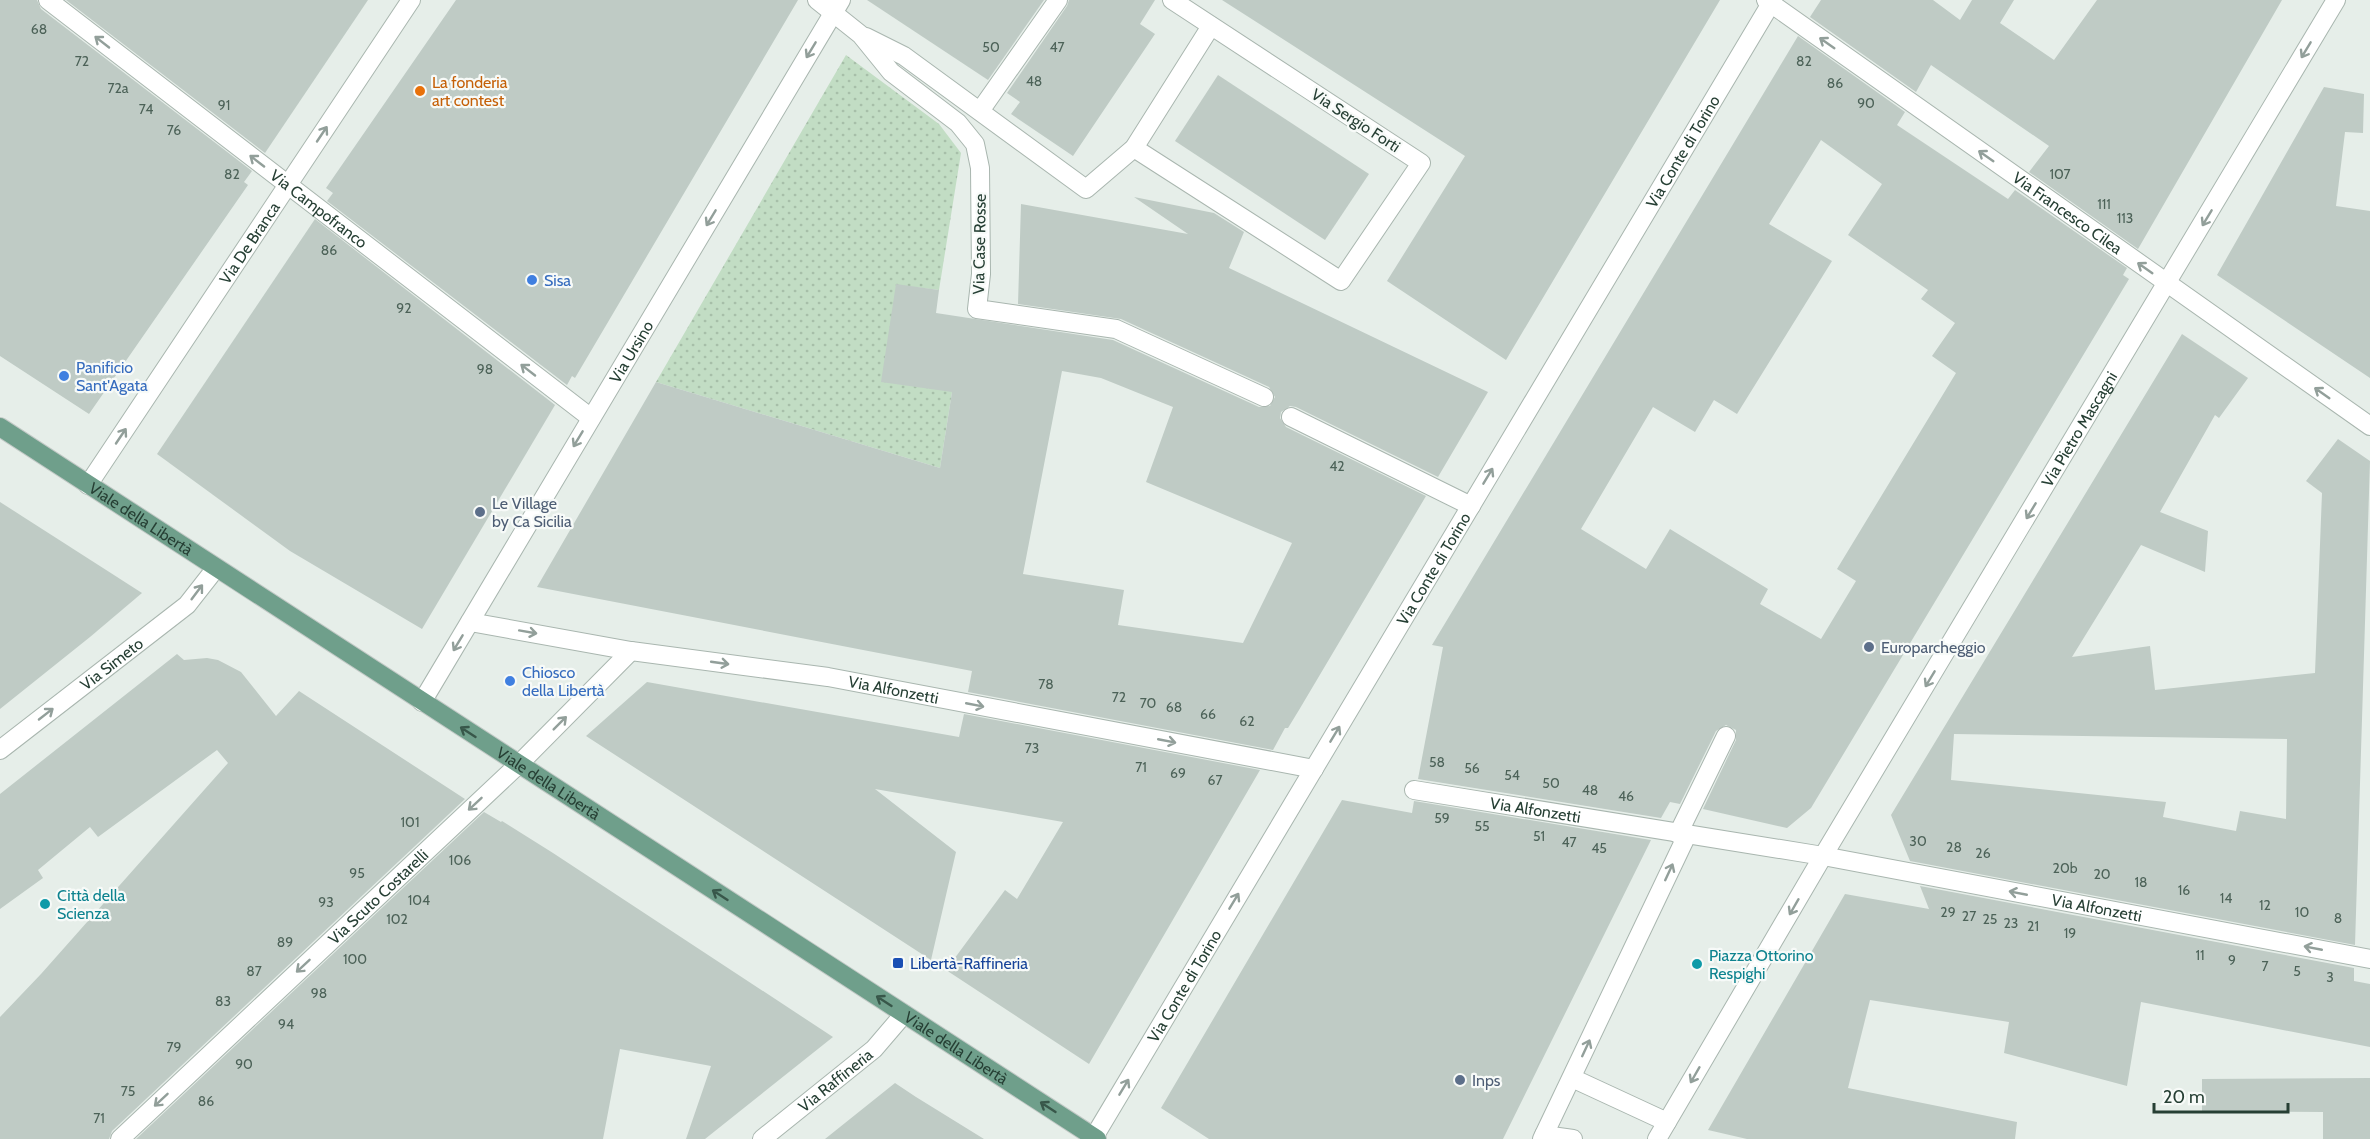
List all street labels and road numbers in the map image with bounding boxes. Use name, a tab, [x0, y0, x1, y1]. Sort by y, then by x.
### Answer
street label: Via Sergio Forti	[1308, 85, 1404, 156]
street label: Via Conte di Torino	[1642, 92, 1724, 211]
street label: Via Campofranco	[266, 166, 371, 252]
street label: Via Francesco Cilea	[2009, 168, 2126, 258]
street label: Via Case Rosse	[969, 194, 990, 295]
street label: Via De Branca	[216, 198, 284, 288]
street label: Via Ursino	[606, 317, 658, 387]
street label: Via Pietro Mascagni	[2038, 368, 2121, 490]
street label: Viale della Libertà	[85, 478, 196, 560]
street label: Via Conte di Torino	[1393, 509, 1475, 629]
street label: Via Simeto	[77, 634, 147, 694]
street label: Via Alfonzetti	[847, 672, 940, 708]
street label: Viale della Libertà	[493, 743, 604, 824]
street label: Via Alfonzetti	[1489, 793, 1582, 827]
street label: Via Scuto Costarelli	[324, 845, 432, 948]
street label: Via Alfonzetti	[2050, 890, 2143, 926]
street label: Via Conte di Torino	[1144, 926, 1226, 1046]
street label: Viale della Libertà	[901, 1008, 1012, 1089]
street label: Via Raffineria	[795, 1045, 877, 1116]

